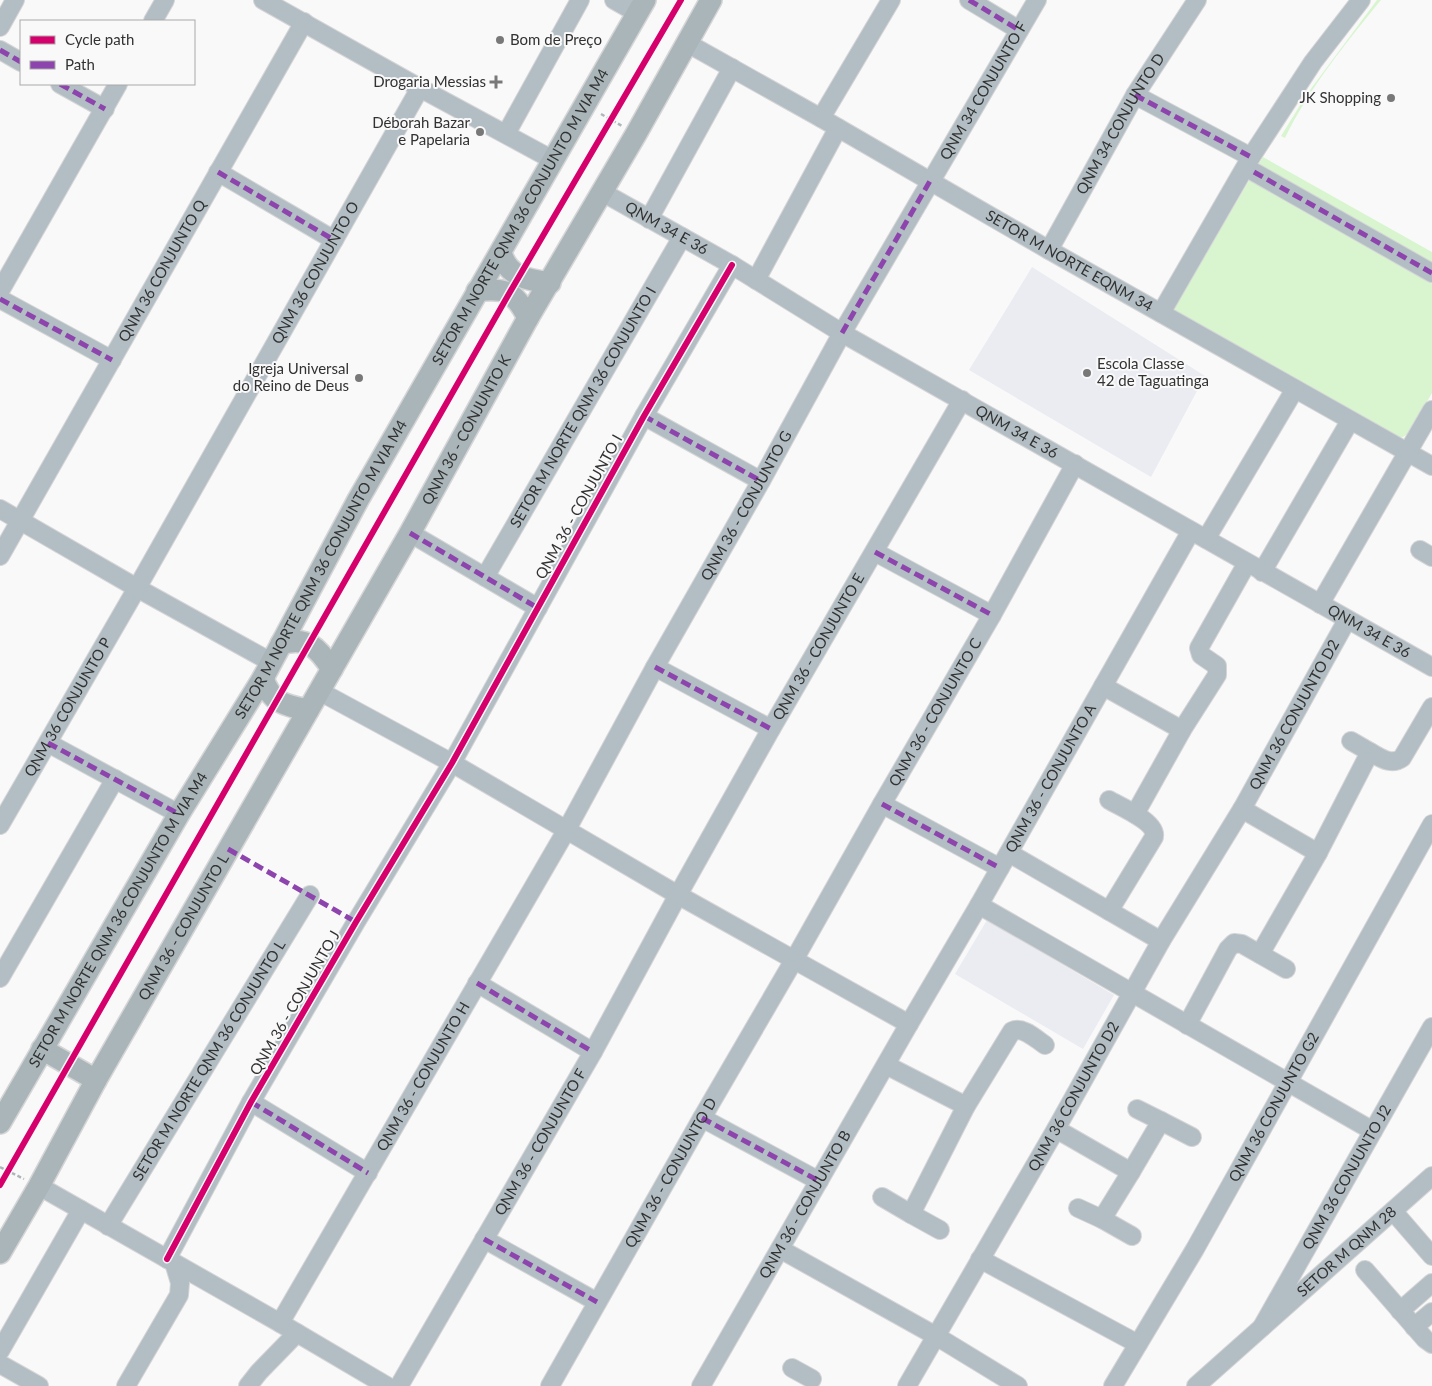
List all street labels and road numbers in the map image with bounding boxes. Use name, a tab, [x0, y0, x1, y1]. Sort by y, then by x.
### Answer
street label: QNM 34 CONJUNTO F	[935, 18, 1030, 163]
street label: QNM 34 CONJUNTO D	[1072, 49, 1168, 197]
street label: SETOR M NORTE QNM 36 CONJUNTO M VIA M4	[427, 65, 612, 368]
street label: QNM 36 CONJUNTO Q	[114, 196, 209, 345]
street label: QNM 34 E 36	[622, 197, 712, 258]
street label: QNM 36 CONJUNTO O	[267, 198, 362, 347]
street label: SETOR M NORTE EQNM 34	[983, 205, 1157, 315]
street label: SETOR M NORTE QNM 36 CONJUNTO I	[506, 283, 659, 530]
street label: QNM 36 - CONJUNTO K	[417, 351, 514, 508]
street label: QNM 34 E 36	[972, 400, 1062, 462]
street label: SETOR M NORTE QNM 36 CONJUNTO M VIA M4	[230, 416, 410, 722]
street label: QNM 36 - CONJUNTO G	[696, 427, 795, 583]
street label: QNM 36 - CONJUNTO I	[531, 431, 625, 582]
street label: QNM 36 - CONJUNTO E	[768, 570, 867, 723]
street label: QNM 34 E 36	[1325, 600, 1414, 661]
street label: QNM 36 CONJUNTO P	[20, 634, 114, 780]
street label: QNM 36 - CONJUNTO C	[884, 635, 985, 789]
street label: QNM 36 CONJUNTO D2	[1245, 636, 1342, 793]
street label: QNM 36 - CONJUNTO A	[1001, 700, 1100, 855]
street label: SETOR M NORTE QNM 36 CONJUNTO M VIA M4	[24, 768, 211, 1070]
street label: QNM 36 - CONJUNTO L	[134, 850, 232, 1003]
street label: QNM 36 - CONJUNTO J	[245, 927, 343, 1078]
street label: SETOR M NORTE QNM 36 CONJUNTO L	[128, 936, 289, 1184]
street label: QNM 36 - CONJUNTO H	[372, 998, 473, 1154]
street label: QNM 36 CONJUNTO D2	[1023, 1018, 1122, 1174]
street label: QNM 36 CONJUNTO G2	[1224, 1029, 1322, 1185]
street label: QNM 36 - CONJUNTO F	[490, 1065, 589, 1218]
street label: QNM 36 - CONJUNTO D	[620, 1094, 720, 1251]
street label: QNM 36 CONJUNTO J2	[1298, 1101, 1394, 1252]
street label: QNM 36 - CONJUNTO B	[755, 1127, 854, 1282]
street label: SETOR M QNM 28	[1293, 1202, 1400, 1300]

